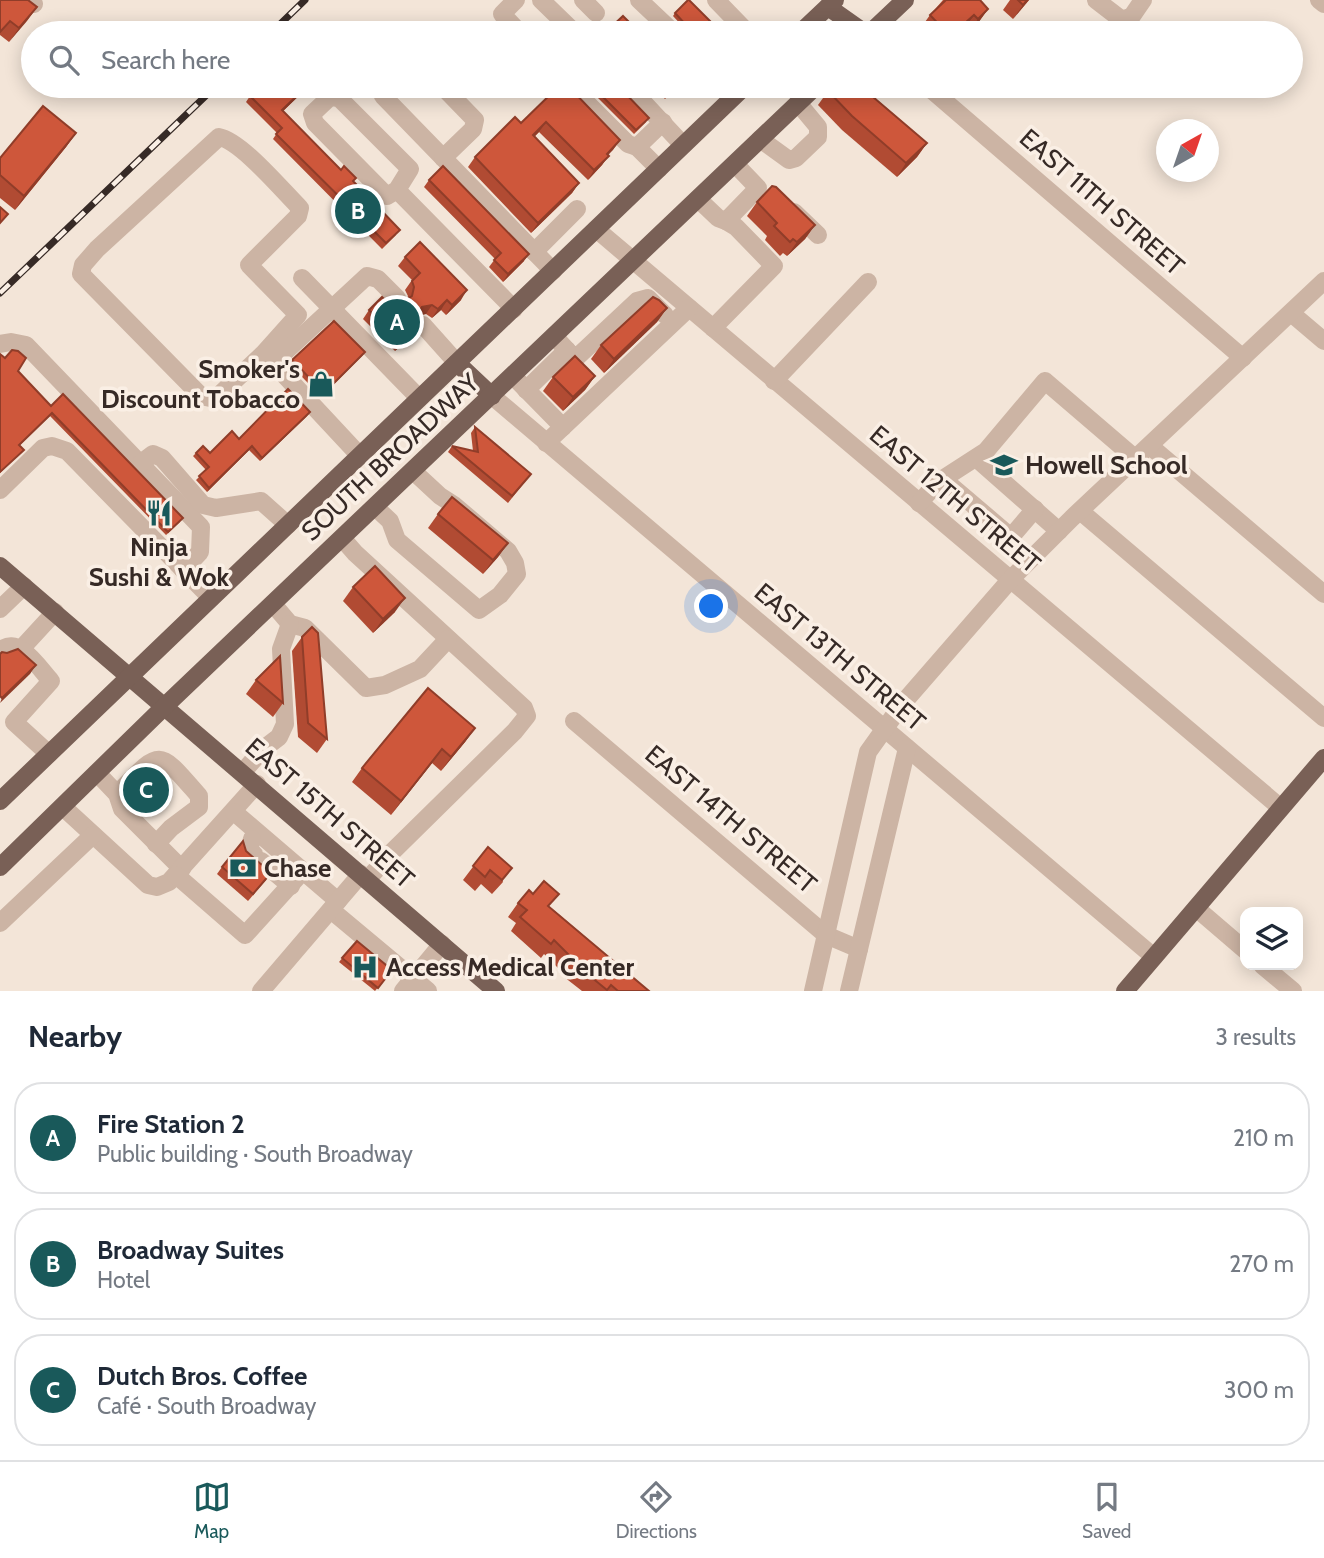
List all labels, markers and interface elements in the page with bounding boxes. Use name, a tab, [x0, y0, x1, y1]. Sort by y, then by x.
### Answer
search box	[21, 21, 1303, 98]
icon: search	[45, 41, 83, 79]
text: Search here	[101, 44, 230, 76]
north arrow	[1156, 119, 1219, 182]
street label: EAST 11TH STREET	[1013, 122, 1191, 282]
pin: B	[335, 185, 381, 237]
pin: A	[374, 296, 420, 348]
place label: Smoker's Discount Tobacco	[101, 353, 300, 415]
street label: SOUTH BROADWAY	[295, 367, 485, 547]
shop icon: Smoker's Discount Tobacco	[306, 369, 336, 399]
street label: EAST 12TH STREET	[863, 418, 1047, 580]
place label: Howell School	[1025, 449, 1188, 481]
school or university icon: Howell School	[989, 450, 1019, 480]
restaurant icon: Ninja Sushi & Wok	[144, 498, 174, 528]
place label: Ninja Sushi & Wok	[89, 531, 230, 593]
street label: EAST 13TH STREET	[748, 576, 932, 738]
your location	[694, 589, 728, 623]
street label: EAST 15TH STREET	[239, 731, 421, 895]
street label: EAST 14TH STREET	[639, 738, 823, 900]
pin: C	[123, 764, 169, 816]
place label: Chase	[264, 852, 332, 884]
bank icon: Chase	[228, 853, 258, 883]
map controls	[1240, 907, 1303, 970]
button: layers	[1240, 907, 1303, 970]
place label: Access Medical Center	[386, 951, 634, 983]
hospital icon: Access Medical Center	[350, 952, 380, 982]
text: Nearby	[28, 1018, 122, 1055]
text: 3 results	[1215, 1023, 1296, 1051]
text: Fire Station 2	[97, 1108, 245, 1140]
text: A	[46, 1124, 60, 1152]
text: 210 m	[1233, 1124, 1294, 1152]
text: Public building · South Broadway	[97, 1140, 413, 1168]
text: Broadway Suites	[97, 1234, 284, 1266]
text: B	[46, 1250, 60, 1278]
text: 270 m	[1229, 1250, 1294, 1278]
text: Hotel	[97, 1266, 150, 1294]
text: Dutch Bros. Coffee	[97, 1360, 307, 1392]
text: C	[46, 1376, 60, 1404]
text: 300 m	[1224, 1376, 1294, 1404]
text: Café · South Broadway	[97, 1392, 316, 1420]
tab: Map	[193, 1478, 231, 1543]
tab: Directions	[616, 1478, 697, 1543]
tab: Saved	[1082, 1478, 1131, 1543]

